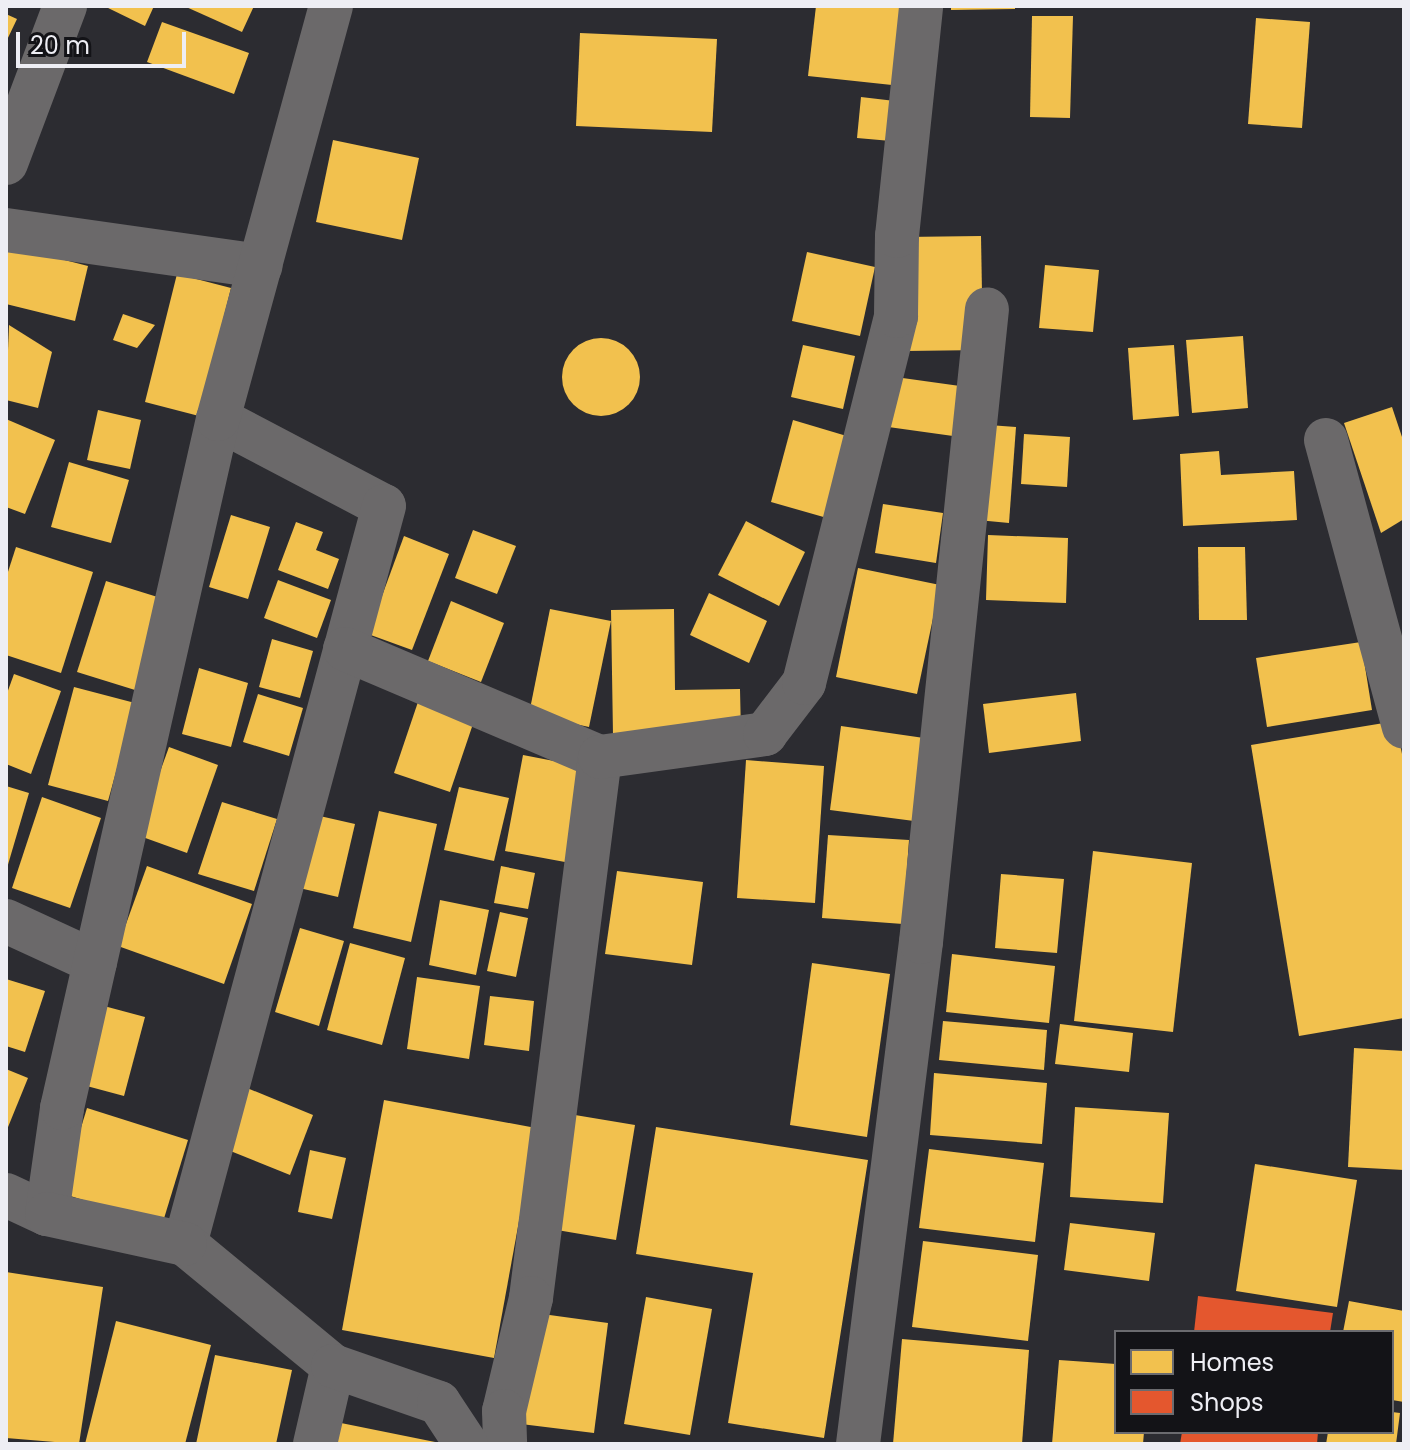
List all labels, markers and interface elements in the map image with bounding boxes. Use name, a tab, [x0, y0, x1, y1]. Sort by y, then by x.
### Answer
scale bar	[20, 16, 190, 66]
text: 20 m	[30, 29, 90, 62]
legend	[1114, 1330, 1394, 1434]
text: Homes	[1190, 1346, 1274, 1379]
text: Shops	[1190, 1386, 1264, 1419]

